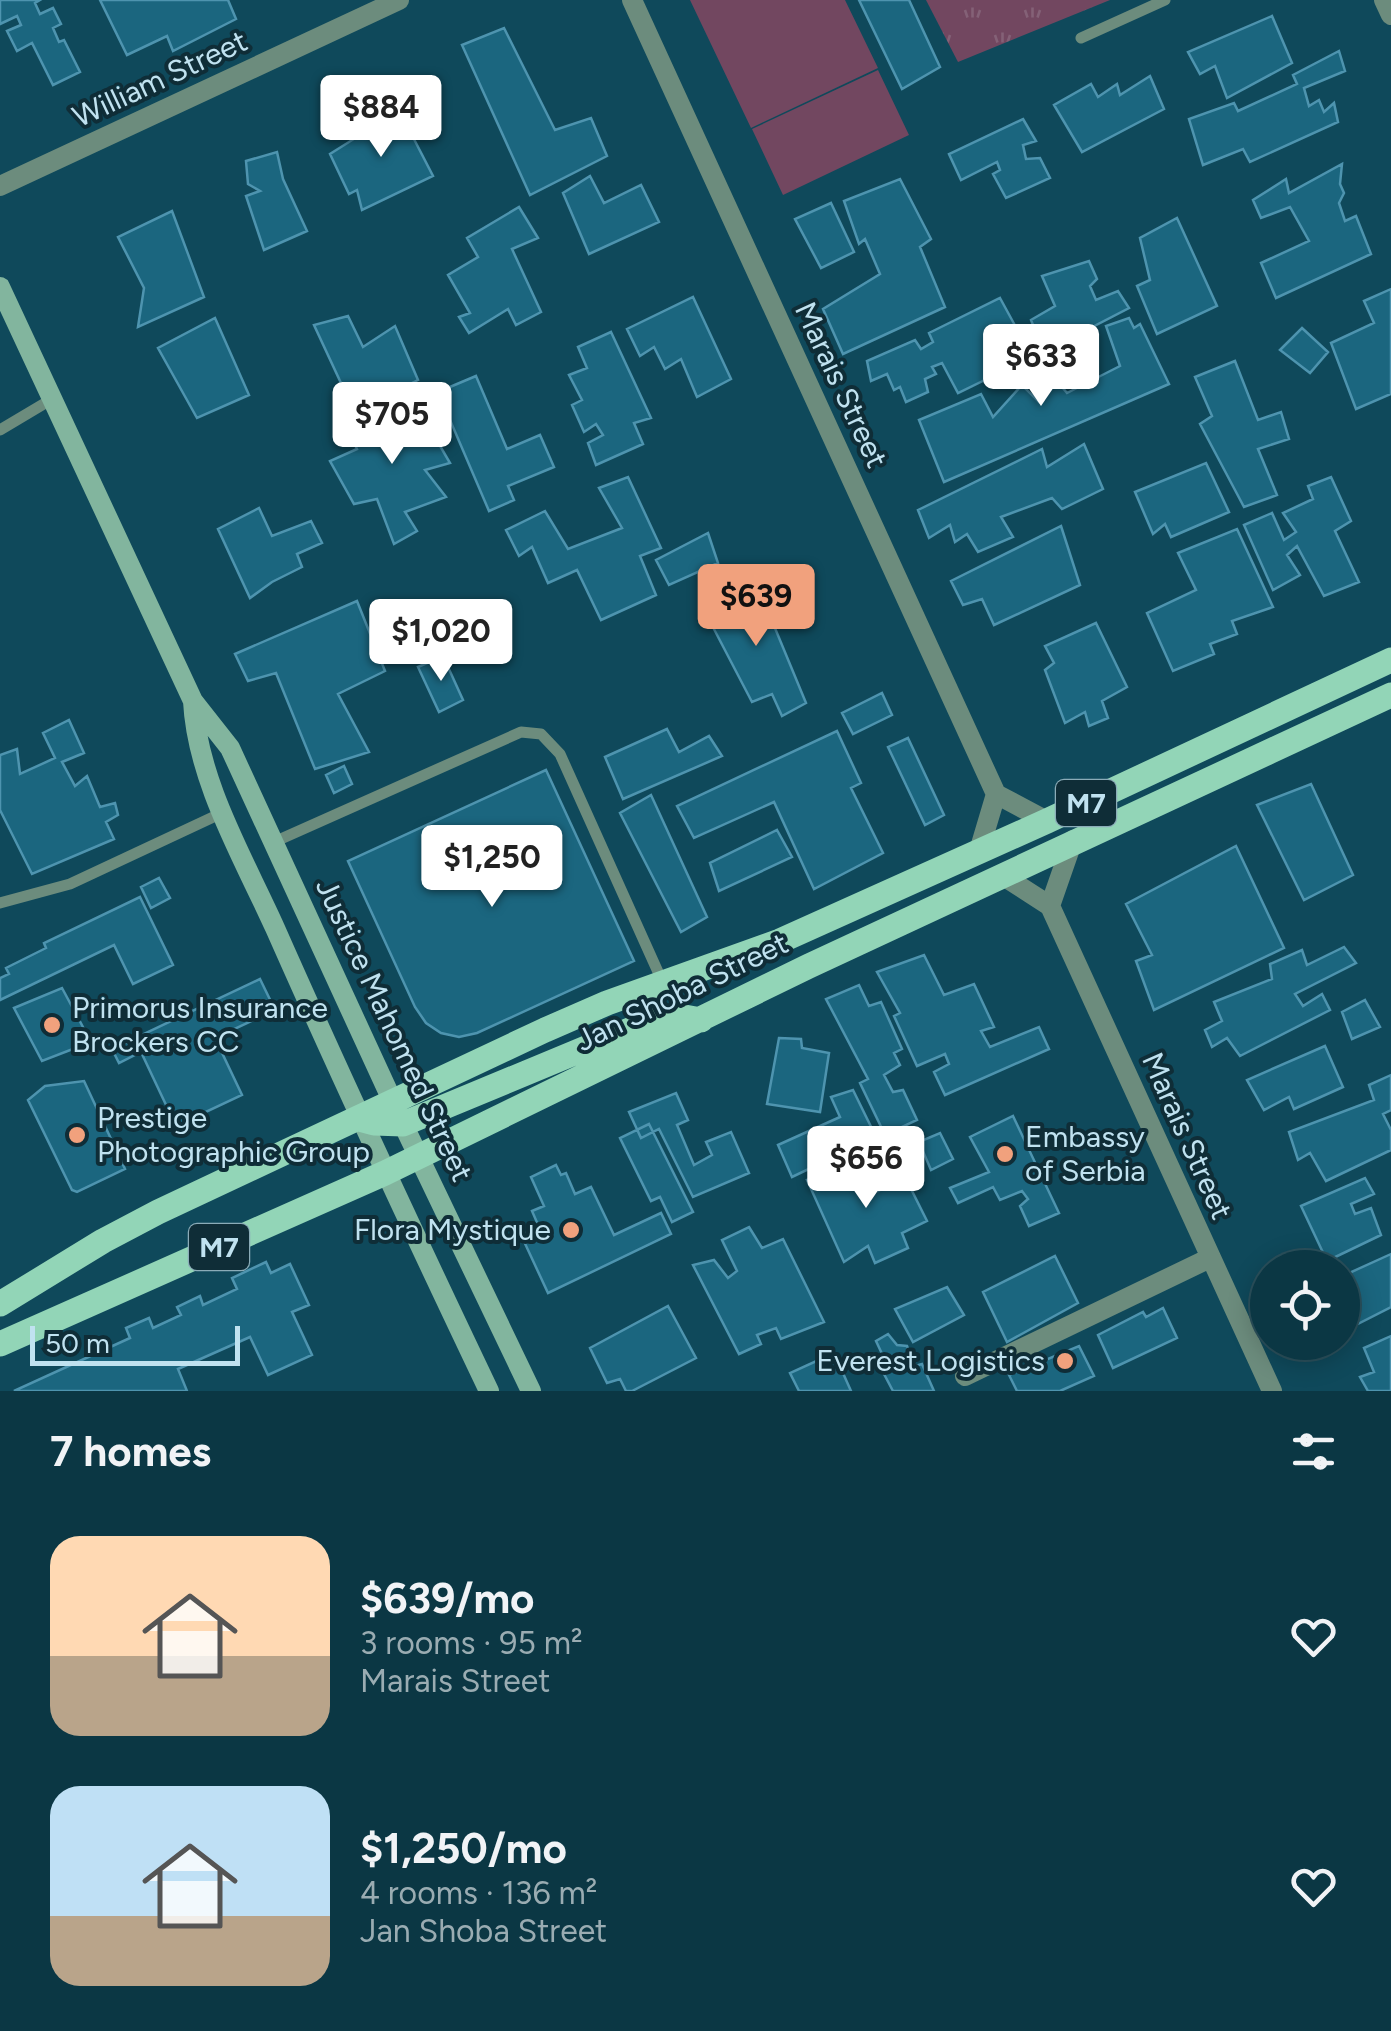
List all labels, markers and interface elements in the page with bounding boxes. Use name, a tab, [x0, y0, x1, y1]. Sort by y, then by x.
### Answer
street label: William Street	[67, 22, 253, 135]
pin: $884	[322, 75, 440, 160]
text: $884	[342, 88, 420, 126]
street label: Marais Street	[787, 296, 896, 473]
pin: $633	[982, 324, 1100, 409]
text: $633	[1005, 337, 1077, 375]
pin: $705	[333, 382, 451, 467]
text: $705	[355, 395, 429, 433]
pin: $639	[697, 564, 815, 649]
text: $639	[720, 577, 792, 615]
pin: $1,020	[360, 599, 522, 684]
text: $1,020	[391, 612, 491, 650]
road number: M7	[1056, 780, 1116, 826]
pin: $1,250	[411, 825, 573, 910]
text: $1,250	[443, 838, 541, 876]
street label: Justice Mahomed Street	[308, 872, 481, 1187]
street label: Jan Shoba Street	[570, 924, 794, 1059]
place label: Primorus Insurance Brockers CC	[72, 989, 328, 1060]
marker: Primorus Insurance Brockers CC	[41, 1014, 63, 1036]
street label: Marais Street	[1134, 1047, 1241, 1225]
place label: Prestige Photographic Group	[97, 1099, 370, 1170]
place label: Embassy of Serbia	[1025, 1118, 1146, 1189]
marker: Prestige Photographic Group	[66, 1124, 88, 1146]
pin: $656	[807, 1126, 925, 1211]
text: $656	[829, 1139, 903, 1177]
marker: Embassy of Serbia	[994, 1143, 1016, 1165]
place label: Flora Mystique	[354, 1211, 551, 1248]
marker: Flora Mystique	[560, 1219, 582, 1241]
road number: M7	[189, 1224, 249, 1270]
map controls	[1250, 1250, 1360, 1360]
button: locate	[1250, 1250, 1360, 1360]
scale bar	[30, 1321, 240, 1366]
text: 50 m	[45, 1326, 110, 1360]
place label: Everest Logistics	[816, 1342, 1045, 1379]
marker: Everest Logistics	[1054, 1350, 1076, 1372]
icon: filters	[1286, 1424, 1341, 1479]
text: 7 homes	[50, 1426, 211, 1477]
text: $639/mo	[360, 1573, 535, 1624]
icon: home	[130, 1576, 250, 1696]
icon: heart	[1286, 1609, 1341, 1664]
text: 3 rooms · 95 m²	[360, 1624, 583, 1662]
text: Marais Street	[360, 1662, 550, 1700]
text: $1,250/mo	[360, 1823, 567, 1874]
icon: home	[130, 1826, 250, 1946]
icon: heart	[1286, 1859, 1341, 1914]
text: 4 rooms · 136 m²	[360, 1874, 597, 1912]
text: Jan Shoba Street	[360, 1912, 607, 1950]

